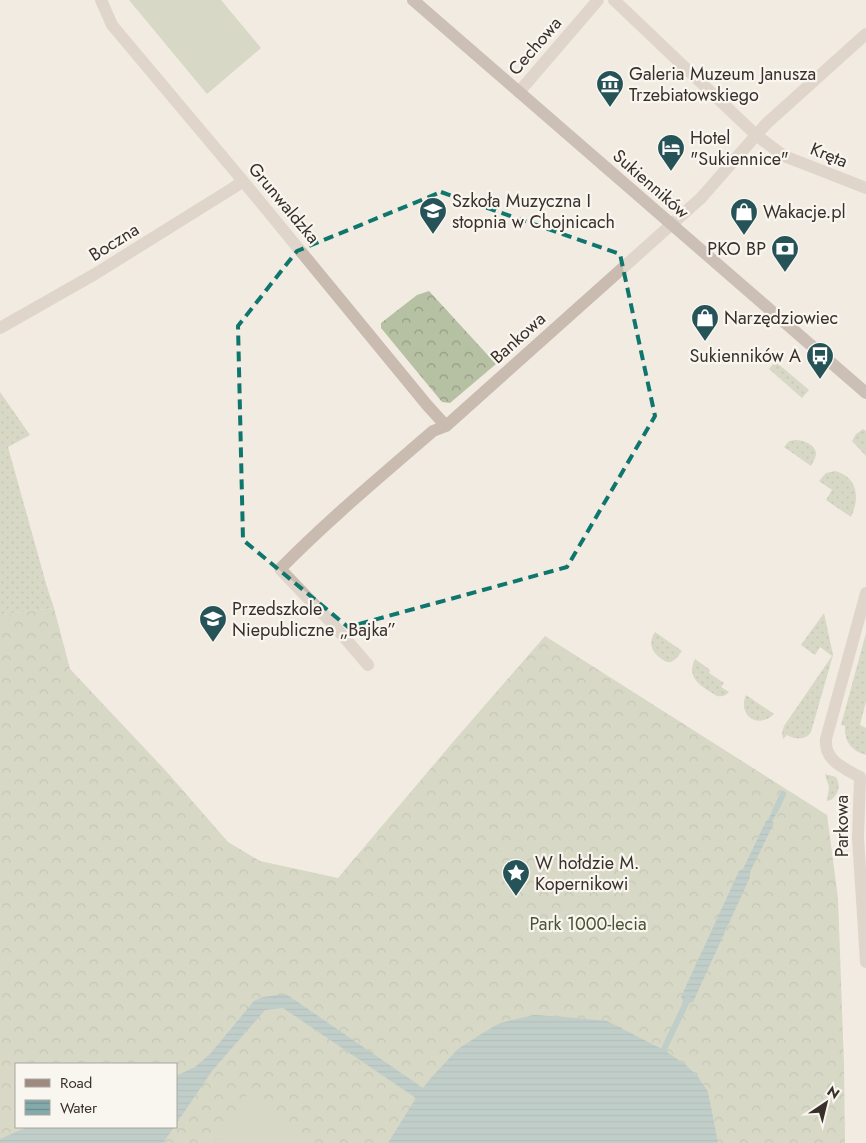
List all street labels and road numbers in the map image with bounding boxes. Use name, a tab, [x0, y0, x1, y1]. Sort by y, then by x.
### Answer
street label: Cechowa	[502, 11, 568, 81]
street label: Kręta	[806, 136, 852, 174]
street label: Sukienników	[607, 143, 696, 225]
street label: Grunwaldzka	[242, 157, 326, 249]
street label: Boczna	[84, 216, 144, 268]
street label: Bankowa	[485, 306, 551, 370]
street label: Parkowa	[829, 795, 855, 857]

